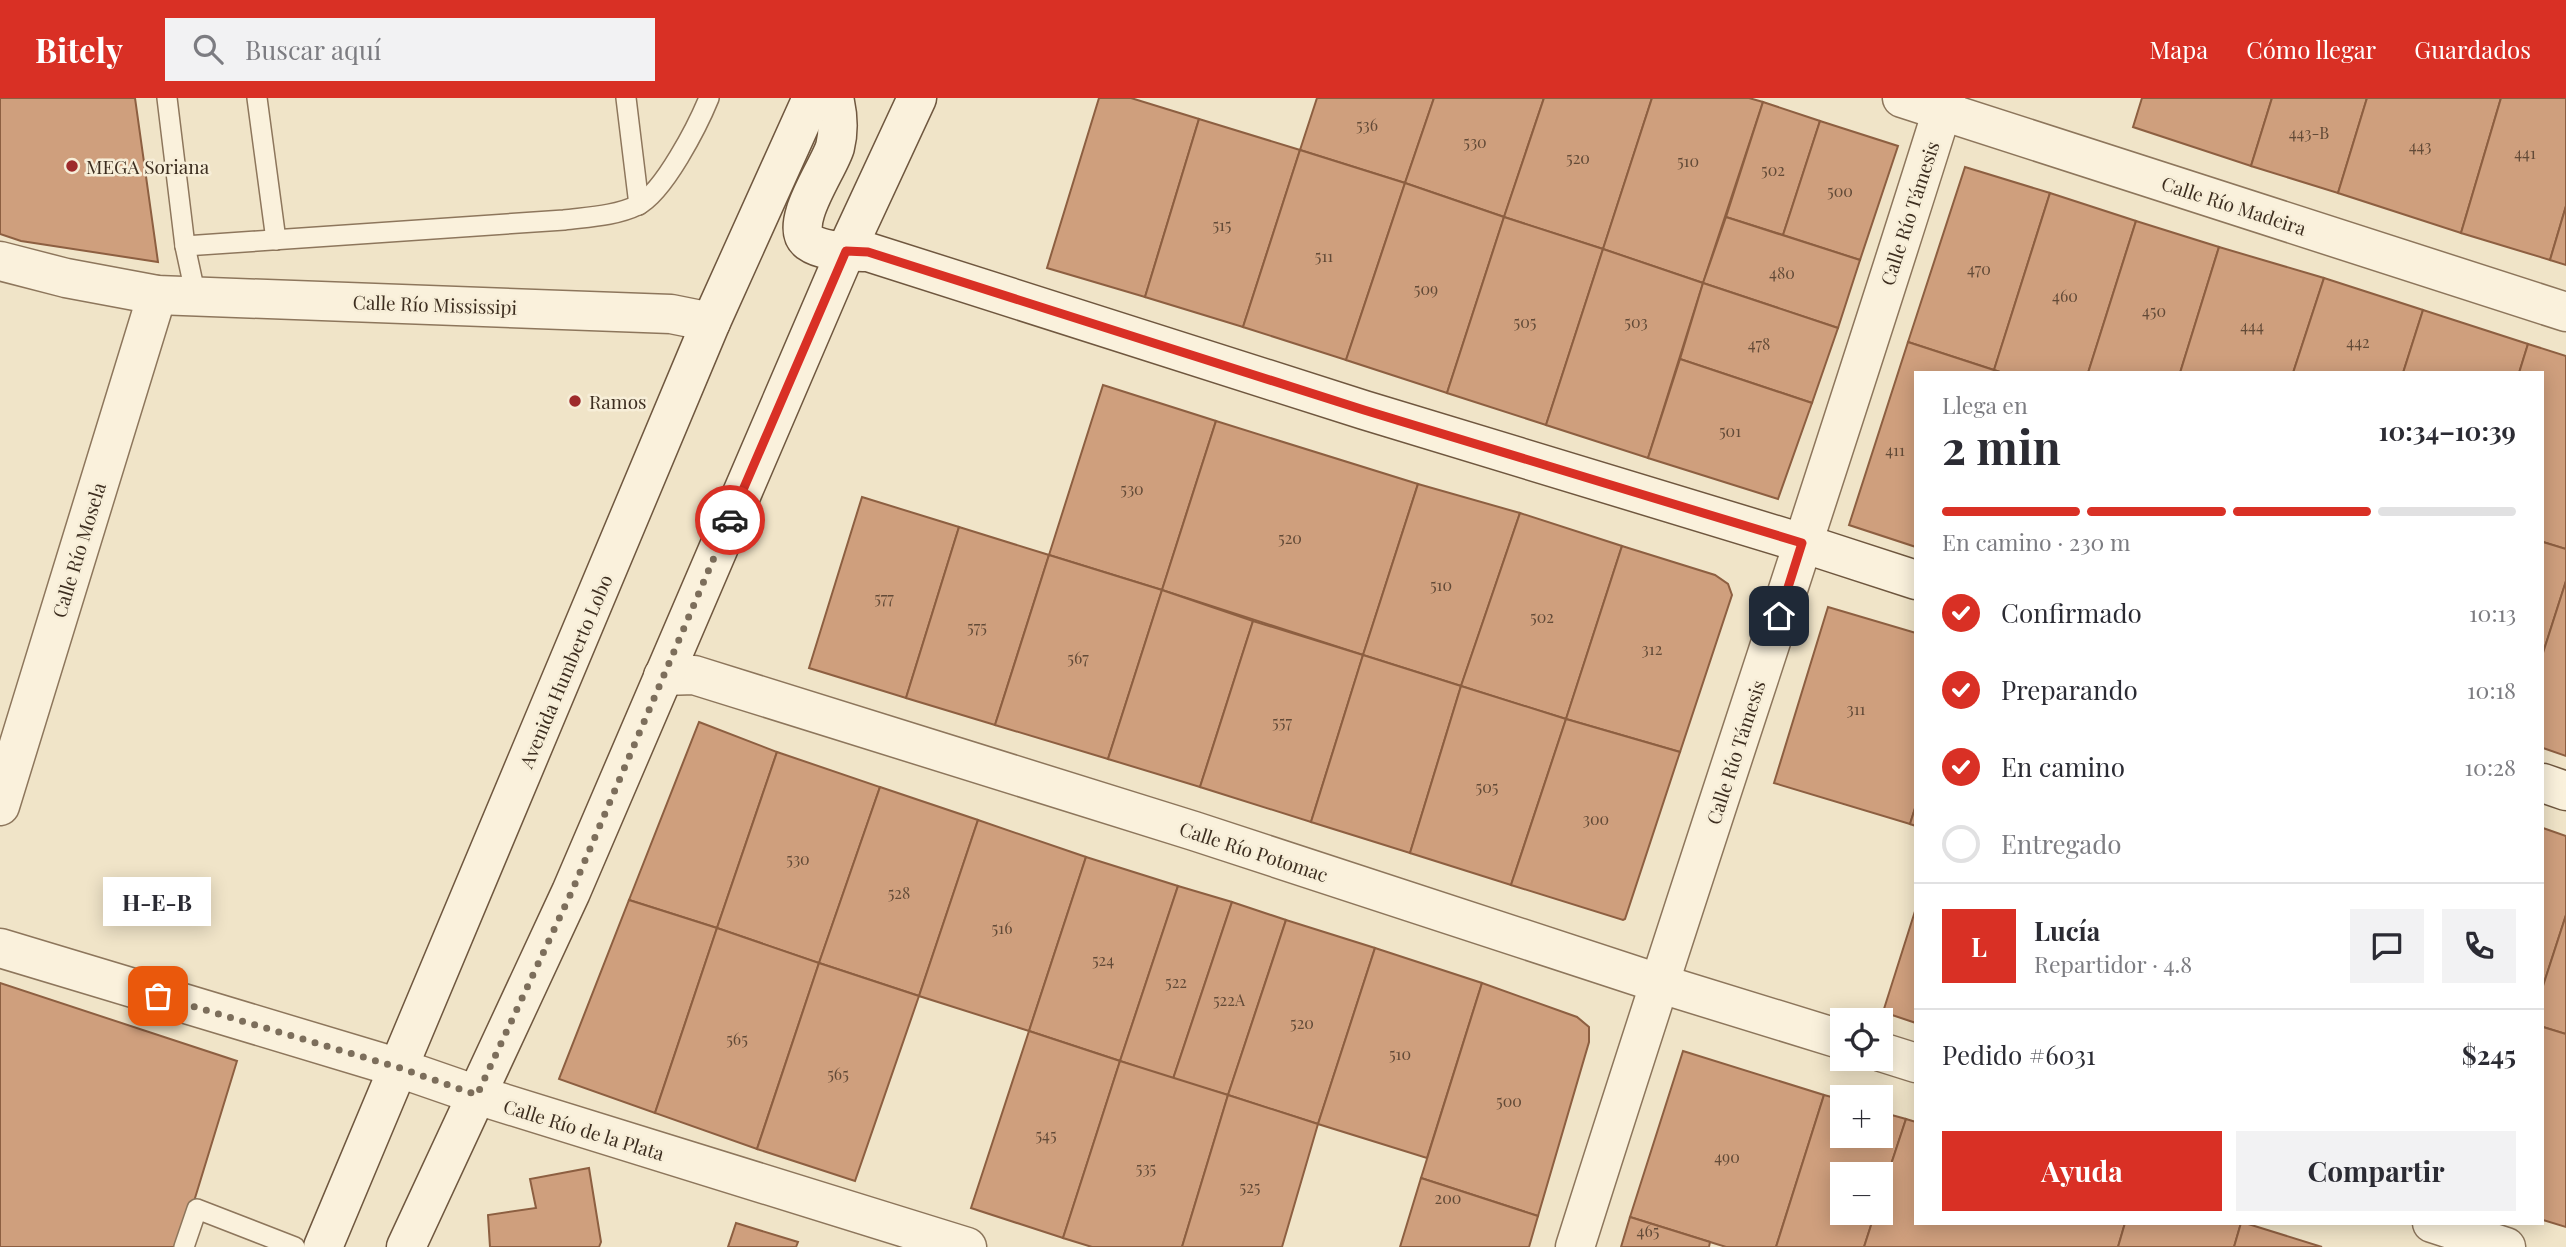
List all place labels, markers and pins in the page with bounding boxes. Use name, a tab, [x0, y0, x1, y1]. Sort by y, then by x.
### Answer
place label: MEGA Soriana	[86, 153, 210, 179]
marker: MEGA Soriana	[64, 158, 80, 174]
place label: Ramos	[589, 388, 647, 414]
marker: Ramos	[567, 393, 583, 409]
pin	[1749, 586, 1809, 646]
callout: H-E-B	[104, 877, 212, 926]
pin	[128, 966, 188, 1026]

